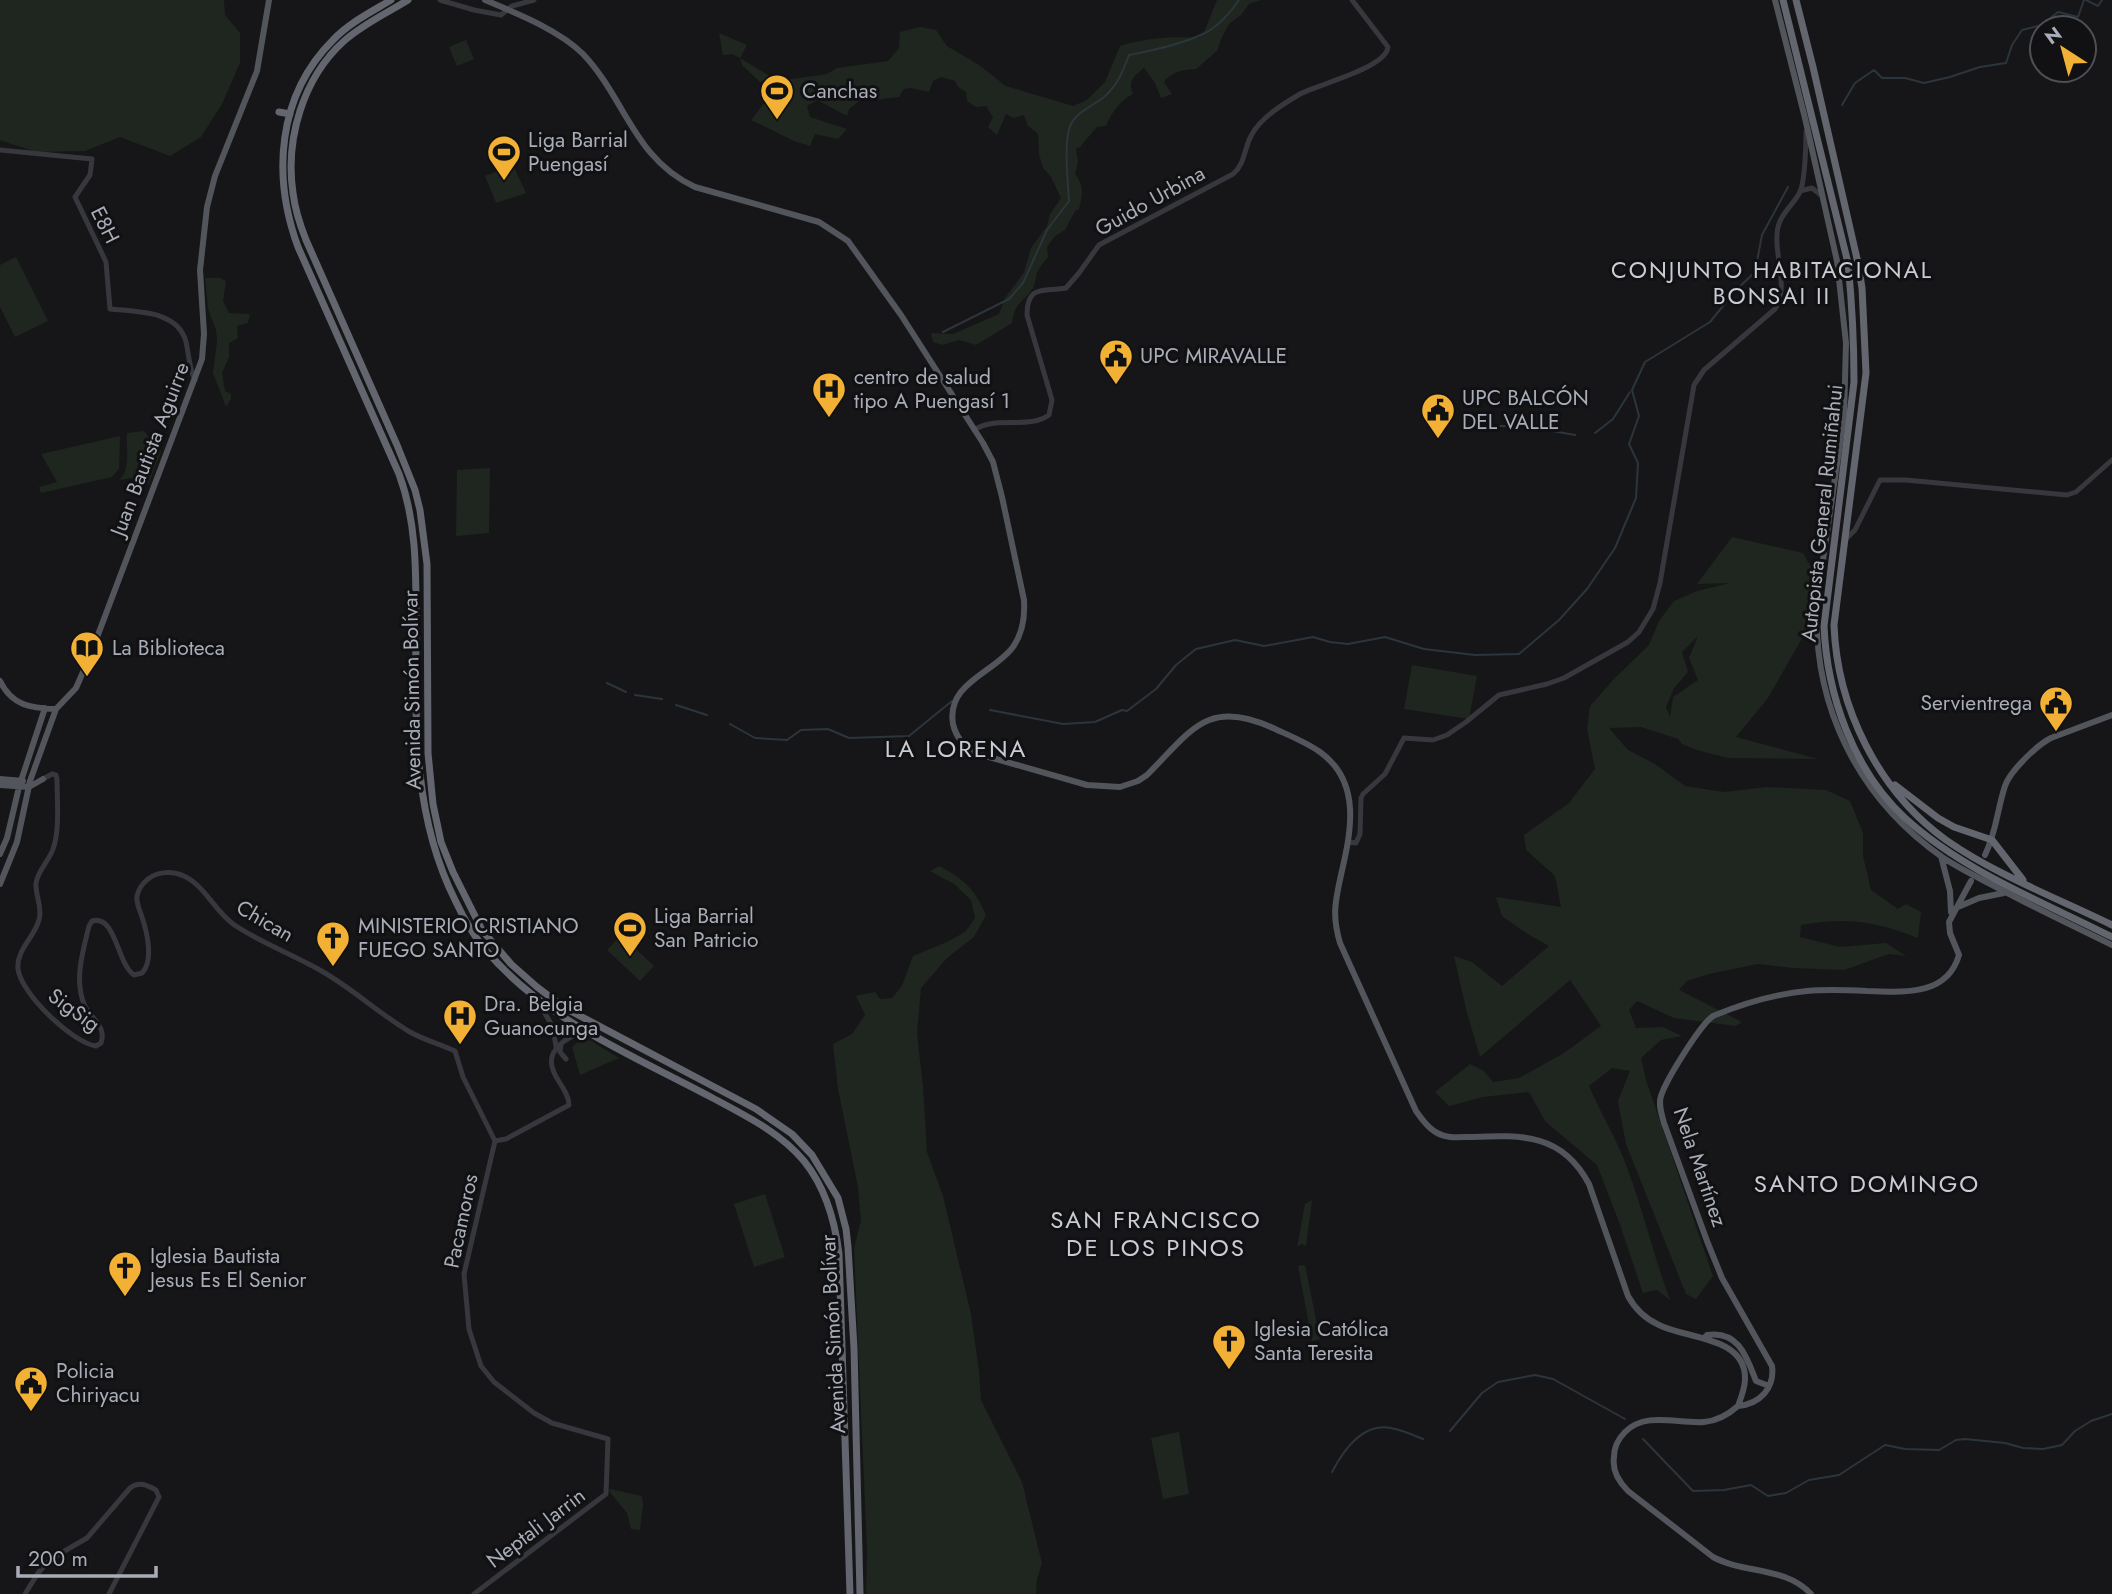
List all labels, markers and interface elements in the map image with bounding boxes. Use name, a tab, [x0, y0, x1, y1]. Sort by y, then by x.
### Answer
north arrow	[2028, 14, 2098, 84]
text: N	[2039, 20, 2067, 51]
sports icon: Canchas	[758, 72, 796, 121]
place label: Canchas	[802, 76, 877, 106]
place label: Liga Barrial Puengasí	[528, 125, 628, 179]
sports icon: Liga Barrial Puengasí	[485, 133, 523, 182]
street label: Guido Urbina	[1090, 158, 1210, 244]
street label: E8H	[83, 201, 127, 249]
district label: CONJUNTO HABITACIONAL BONSAI II	[1611, 253, 1933, 313]
public building icon: UPC MIRAVALLE	[1097, 337, 1135, 386]
place label: UPC MIRAVALLE	[1140, 341, 1287, 371]
street label: Juan Bautista Aguirre	[102, 358, 197, 543]
place label: centro de salud tipo A Puengasí 1	[854, 362, 1010, 416]
hospital icon: centro de salud tipo A Puengasí 1	[810, 370, 848, 419]
place label: UPC BALCÓN DEL VALLE	[1462, 383, 1589, 437]
street label: Autopista General Rumiñahui	[1794, 383, 1850, 643]
public building icon: UPC BALCÓN DEL VALLE	[1419, 391, 1457, 440]
street label: Avenida Simón Bolívar	[395, 589, 429, 790]
library icon: La Biblioteca	[68, 629, 106, 678]
place label: La Biblioteca	[112, 633, 225, 663]
public building icon: Servientrega	[2037, 684, 2075, 733]
place label: Servientrega	[1920, 688, 2032, 718]
district label: LA LORENA	[885, 731, 1027, 766]
street label: Chican	[231, 892, 299, 950]
place label: Liga Barrial San Patricio	[654, 901, 759, 955]
sports icon: Liga Barrial San Patricio	[611, 909, 649, 958]
place label: MINISTERIO CRISTIANO FUEGO SANTO	[358, 911, 579, 965]
church icon: MINISTERIO CRISTIANO FUEGO SANTO	[314, 919, 352, 968]
street label: SigSig	[42, 981, 106, 1039]
place label: Dra. Belgia Guanocunga	[484, 989, 598, 1043]
hospital icon: Dra. Belgia Guanocunga	[441, 997, 479, 1046]
street label: Nela Martínez	[1666, 1103, 1735, 1231]
district label: SANTO DOMINGO	[1754, 1166, 1980, 1201]
street label: Pacamoros	[436, 1171, 486, 1271]
district label: SAN FRANCISCO DE LOS PINOS	[1050, 1202, 1262, 1265]
street label: Avenida Simón Bolívar	[813, 1233, 853, 1434]
place label: Iglesia Bautista Jesus Es El Senior	[147, 1241, 307, 1295]
church icon: Iglesia Bautista Jesus Es El Senior	[106, 1249, 144, 1298]
place label: Iglesia Católica Santa Teresita	[1254, 1314, 1389, 1368]
church icon: Iglesia Católica Santa Teresita	[1210, 1322, 1248, 1371]
place label: Policia Chiriyacu	[56, 1356, 140, 1410]
public building icon: Policia Chiriyacu	[12, 1364, 50, 1413]
street label: Neptali Jarrin	[480, 1481, 592, 1575]
scale bar	[18, 1534, 156, 1578]
text: 200 m	[28, 1544, 88, 1574]

